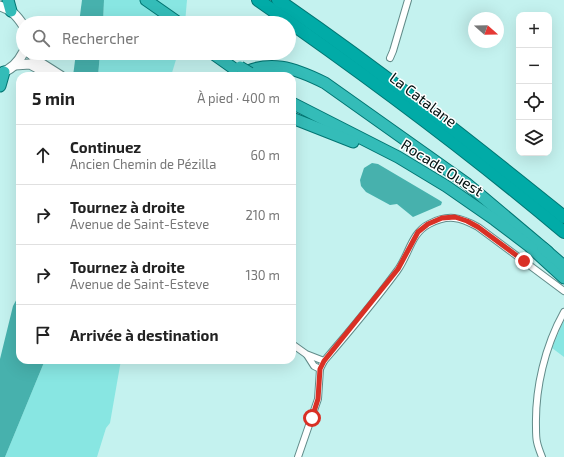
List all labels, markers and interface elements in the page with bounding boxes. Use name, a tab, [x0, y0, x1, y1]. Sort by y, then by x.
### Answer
north arrow	[468, 12, 504, 48]
map controls	[516, 12, 552, 156]
button: +	[516, 12, 552, 48]
search box	[16, 16, 296, 60]
icon: search	[30, 27, 52, 49]
text: Rechercher	[62, 29, 139, 47]
button: −	[516, 48, 552, 84]
street label: La Catalane	[386, 68, 461, 130]
button: locate	[516, 84, 552, 120]
text: 5 min	[32, 88, 75, 108]
text: À pied · 400 m	[197, 90, 280, 106]
button: layers	[516, 120, 552, 156]
street label: Rocade Ouest	[398, 135, 487, 200]
text: Continuez	[70, 138, 141, 156]
icon: ahead	[32, 144, 54, 166]
text: 60 m	[250, 147, 280, 163]
text: Ancien Chemin de Pézilla	[70, 156, 216, 172]
text: Tournez à droite	[70, 198, 185, 216]
icon: right	[32, 204, 54, 226]
text: 210 m	[245, 207, 280, 223]
text: Avenue de Saint-Esteve	[70, 216, 209, 232]
route end	[515, 252, 533, 270]
text: Tournez à droite	[70, 258, 185, 276]
icon: right	[32, 264, 54, 286]
text: 130 m	[245, 267, 280, 283]
text: Avenue de Saint-Esteve	[70, 276, 209, 292]
icon: arrive	[32, 324, 54, 346]
text: Arrivée à destination	[70, 326, 218, 344]
route start	[303, 409, 321, 427]

